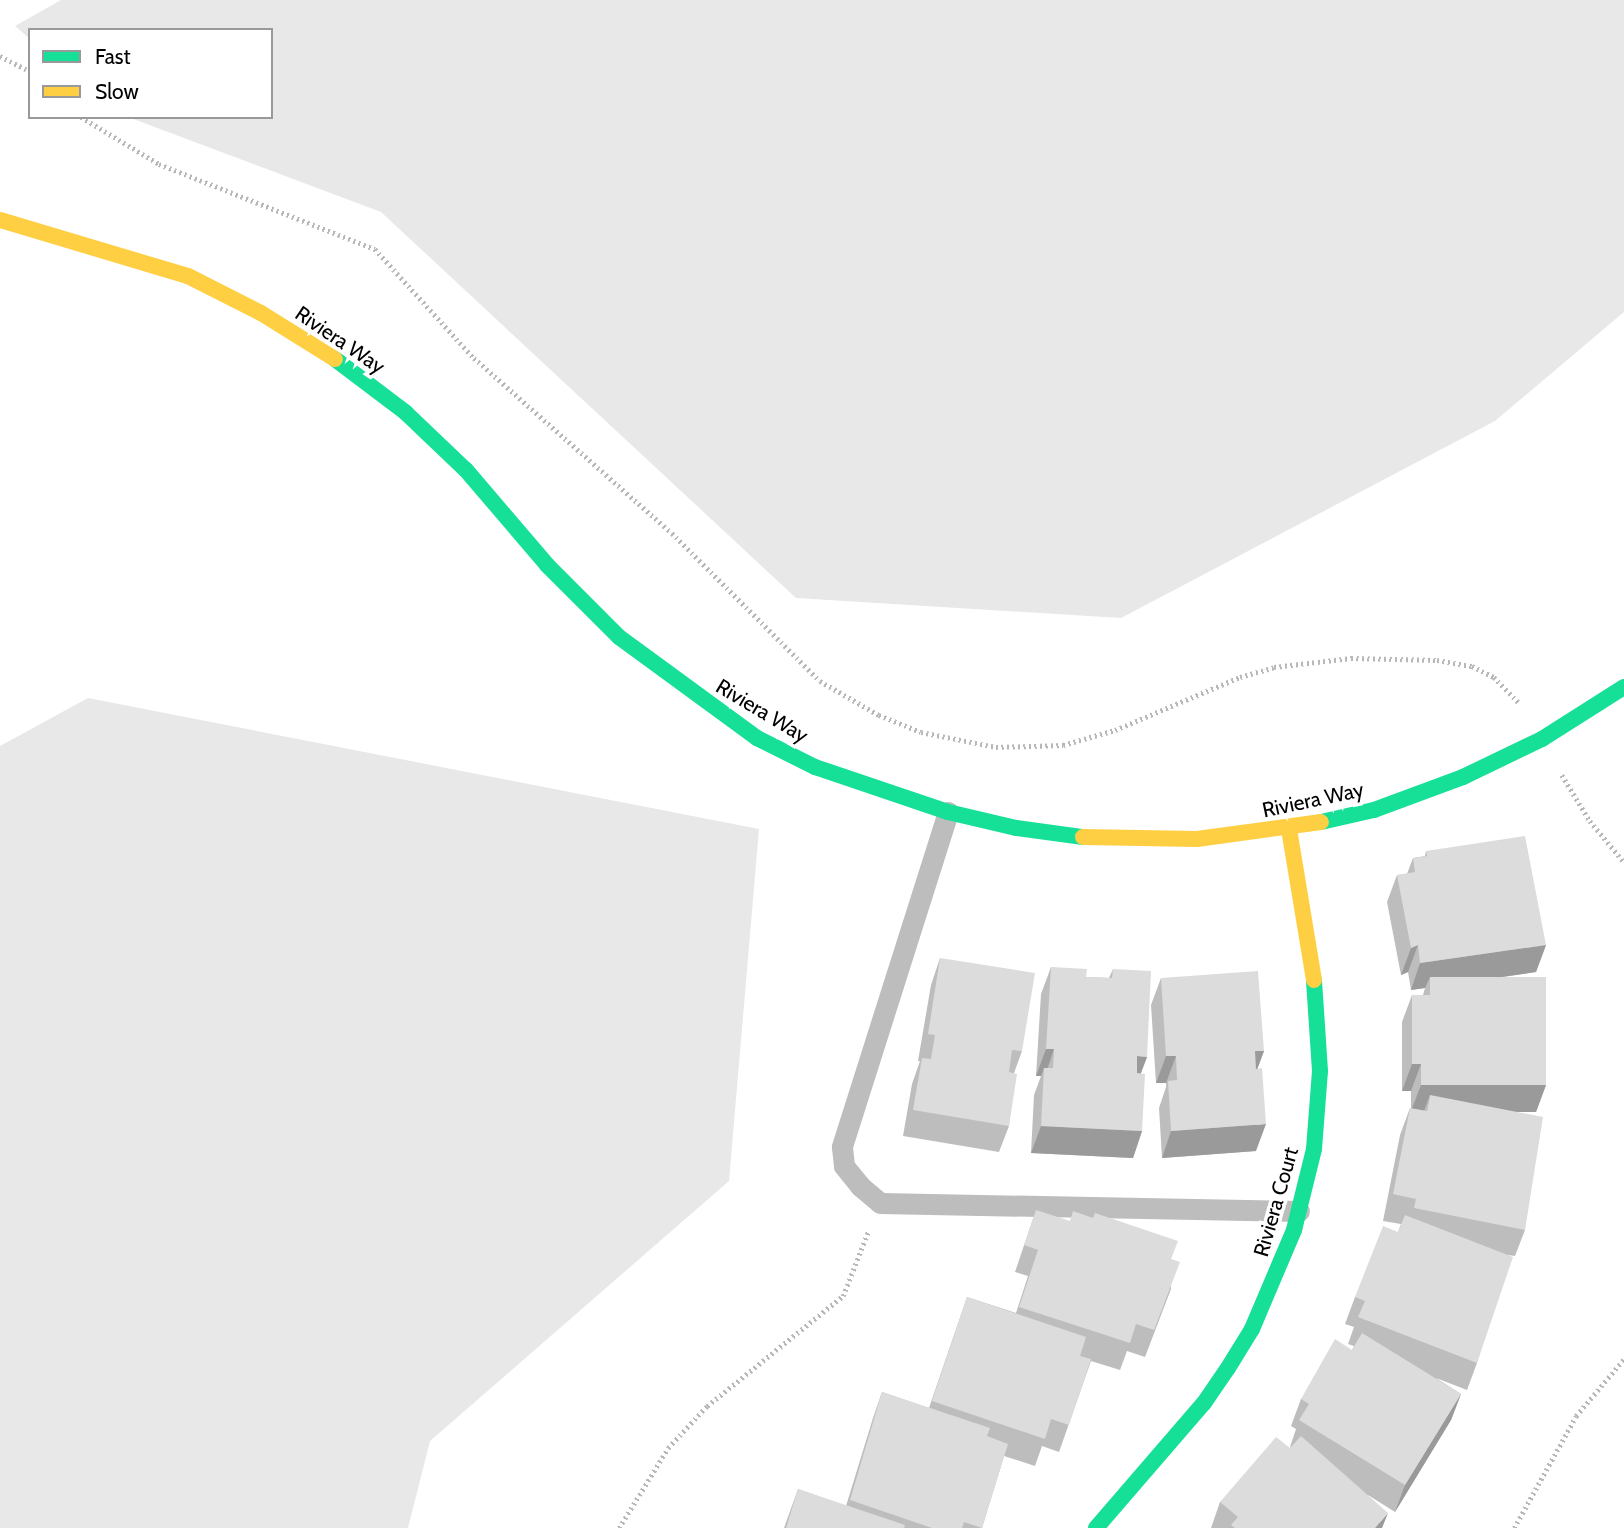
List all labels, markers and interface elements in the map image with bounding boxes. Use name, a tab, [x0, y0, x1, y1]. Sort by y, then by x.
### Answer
legend	[28, 28, 273, 119]
text: Fast	[95, 44, 131, 69]
text: Slow	[95, 79, 139, 104]
street label: Riviera Way	[290, 301, 390, 379]
street label: Riviera Way	[711, 674, 813, 748]
street label: Riviera Way	[1260, 777, 1366, 823]
street label: Riviera Court	[1248, 1144, 1304, 1260]

